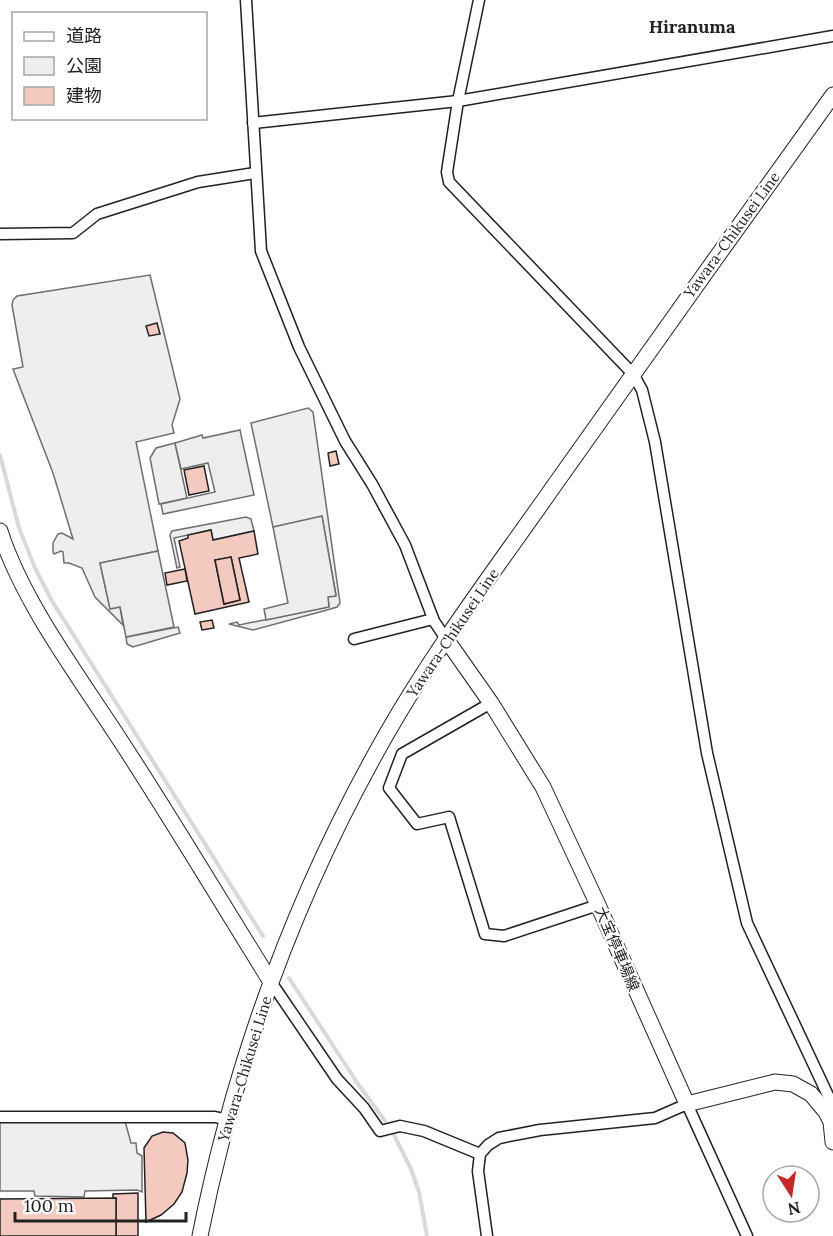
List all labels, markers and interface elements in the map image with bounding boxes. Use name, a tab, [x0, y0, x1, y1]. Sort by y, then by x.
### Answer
legend	[12, 12, 207, 120]
district label: Hiranuma	[649, 15, 736, 38]
text: 道路	[66, 24, 102, 47]
text: 公園	[66, 54, 102, 77]
text: 建物	[66, 84, 102, 107]
street label: Yawara-Chikusei Line	[679, 168, 784, 302]
street label: Yawara-Chikusei Line	[402, 565, 503, 702]
street label: 大宝停車場線	[591, 904, 644, 994]
street label: Yawara-Chikusei Line	[213, 994, 276, 1145]
north arrow	[761, 1164, 821, 1224]
scale bar	[15, 1185, 186, 1223]
text: 100 m	[24, 1194, 74, 1217]
text: N	[786, 1198, 802, 1220]

